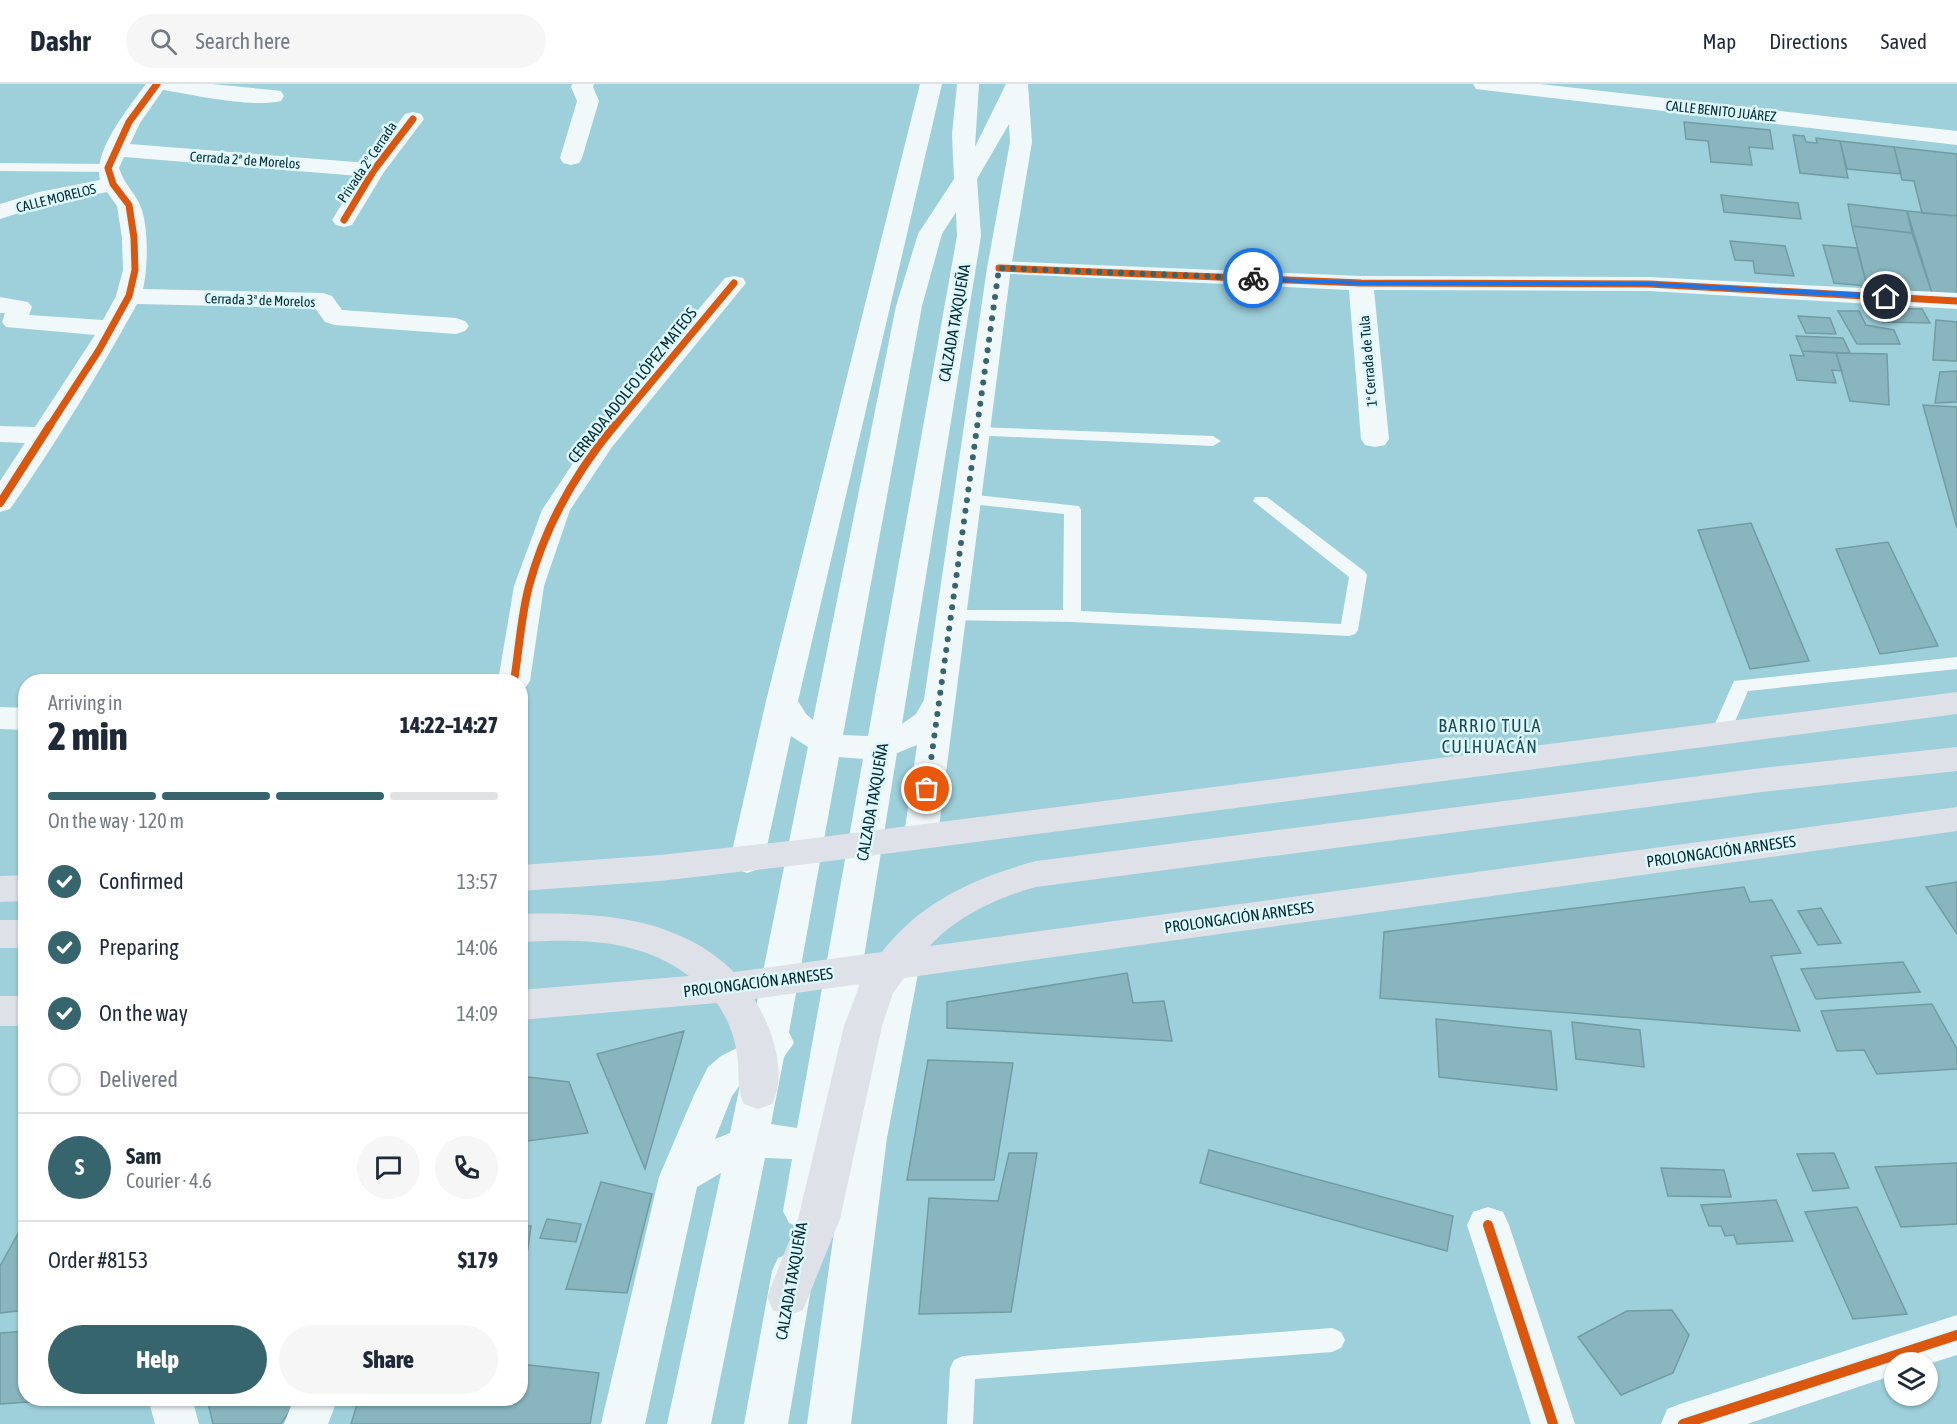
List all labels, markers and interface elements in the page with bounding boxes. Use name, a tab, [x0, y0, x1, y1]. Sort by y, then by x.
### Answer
search box	[126, 14, 546, 68]
text: Dashr	[30, 25, 90, 57]
icon: search	[147, 25, 180, 58]
text: Search here	[195, 28, 290, 54]
text: Map	[1702, 29, 1736, 53]
text: Directions	[1769, 29, 1848, 53]
text: Saved	[1881, 29, 1927, 53]
street label: CALLE BENITO JUÁREZ	[1665, 97, 1777, 125]
street label: Privada 2º Cerrada	[334, 119, 400, 205]
street label: Cerrada 2ª de Morelos	[189, 148, 301, 172]
street label: CALLE MORELOS	[14, 180, 98, 216]
courier	[1223, 248, 1283, 308]
icon: bike	[1237, 262, 1270, 295]
street label: CALZADA TAXQUEÑA	[935, 263, 973, 383]
pin	[1860, 271, 1911, 322]
icon: home	[1869, 280, 1902, 313]
street label: Cerrada 3ª de Morelos	[204, 290, 316, 310]
street label: CERRADA ADOLFO LÓPEZ MATEOS	[564, 304, 700, 466]
street label: 1ª Cerrada de Tula	[1356, 315, 1380, 407]
text: Arriving in	[48, 691, 122, 714]
text: 14:22–14:27	[400, 712, 498, 738]
text: 2 min	[48, 714, 128, 758]
district label: BARRIO TULA CULHUACÁN	[1438, 715, 1542, 757]
street label: CALZADA TAXQUEÑA	[853, 742, 891, 862]
pin	[901, 763, 952, 814]
icon: bag	[910, 772, 943, 805]
text: On the way · 120 m	[48, 809, 184, 832]
street label: PROLONGACIÓN ARNESES	[1645, 832, 1797, 870]
icon: check	[48, 865, 81, 898]
text: Confirmed	[99, 868, 184, 894]
text: 13:57	[457, 870, 498, 893]
street label: PROLONGACIÓN ARNESES	[1163, 898, 1315, 936]
icon: check	[48, 931, 81, 964]
text: Preparing	[99, 934, 179, 960]
text: 14:06	[456, 936, 498, 959]
street label: PROLONGACIÓN ARNESES	[682, 964, 834, 1000]
icon: check	[48, 997, 81, 1030]
text: On the way	[99, 1000, 188, 1026]
text: 14:09	[456, 1002, 498, 1025]
text: Delivered	[99, 1066, 178, 1092]
button: chat	[357, 1136, 420, 1199]
button: phone	[435, 1136, 498, 1199]
text: Sam	[126, 1143, 161, 1169]
text: S	[75, 1154, 84, 1180]
text: Courier · 4.6	[126, 1169, 212, 1192]
street label: CALZADA TAXQUEÑA	[772, 1221, 810, 1341]
text: Order #8153	[48, 1247, 148, 1273]
text: $179	[458, 1247, 498, 1273]
button: Help	[48, 1325, 267, 1394]
button: Share	[279, 1325, 498, 1394]
map controls	[1884, 1352, 1938, 1406]
button: layers	[1884, 1352, 1938, 1406]

